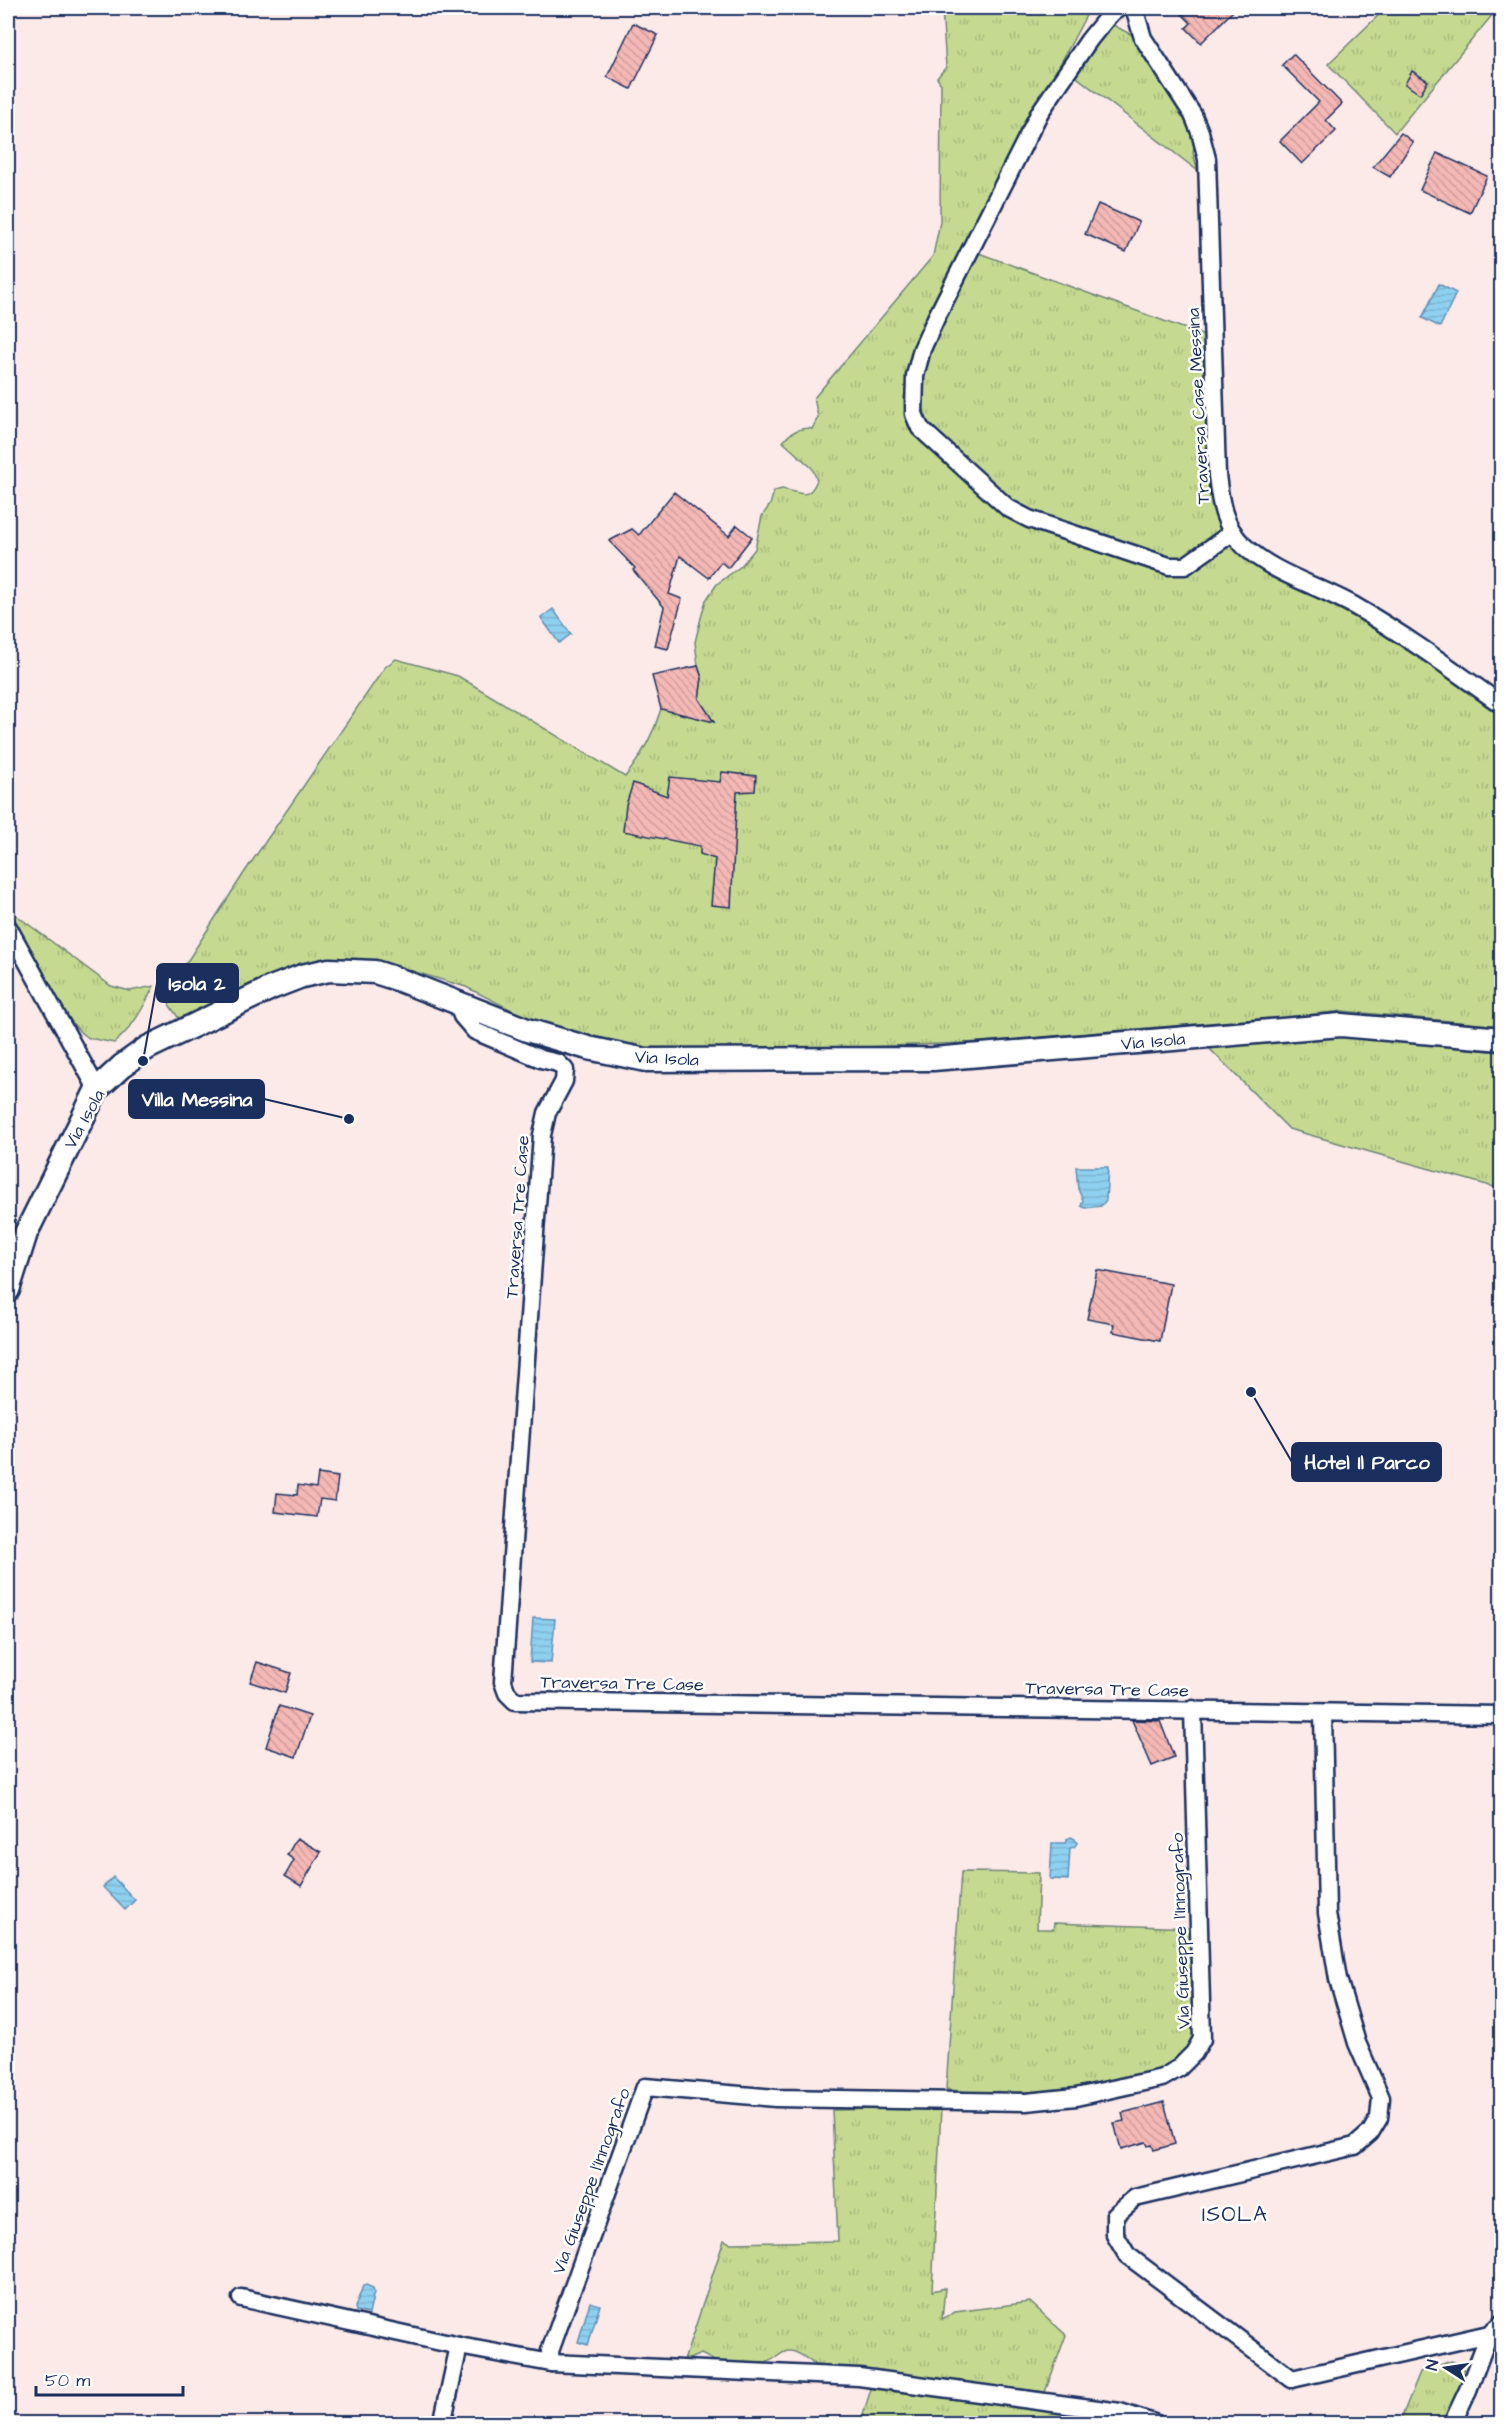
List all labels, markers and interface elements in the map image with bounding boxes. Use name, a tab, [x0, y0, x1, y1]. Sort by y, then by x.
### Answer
street label: Traversa Case Messina	[1181, 307, 1216, 505]
callout: Isola 2	[157, 964, 238, 1002]
text: Isola 2	[168, 970, 226, 998]
street label: Via Isola	[1120, 1026, 1186, 1057]
street label: Via Isola	[634, 1044, 700, 1073]
callout: Villa Messina	[129, 1080, 264, 1118]
street label: Via Isola	[58, 1085, 111, 1153]
text: Villa Messina	[141, 1086, 253, 1114]
street label: Traversa Tre Case	[499, 1134, 536, 1299]
callout: Hotel Il Parco	[1292, 1443, 1441, 1481]
text: Hotel Il Parco	[1304, 1449, 1430, 1477]
street label: Traversa Tre Case	[540, 1670, 704, 1697]
street label: Traversa Tre Case	[1025, 1676, 1189, 1703]
street label: Via Giuseppe l'Innografo	[1165, 1832, 1197, 2029]
street label: Via Giuseppe l'Innografo	[546, 2085, 638, 2278]
district label: ISOLA	[1202, 2200, 1268, 2229]
north arrow	[1416, 2338, 1476, 2398]
text: N	[1421, 2358, 1444, 2372]
scale bar	[36, 2359, 183, 2397]
text: 50 m	[45, 2368, 90, 2393]

